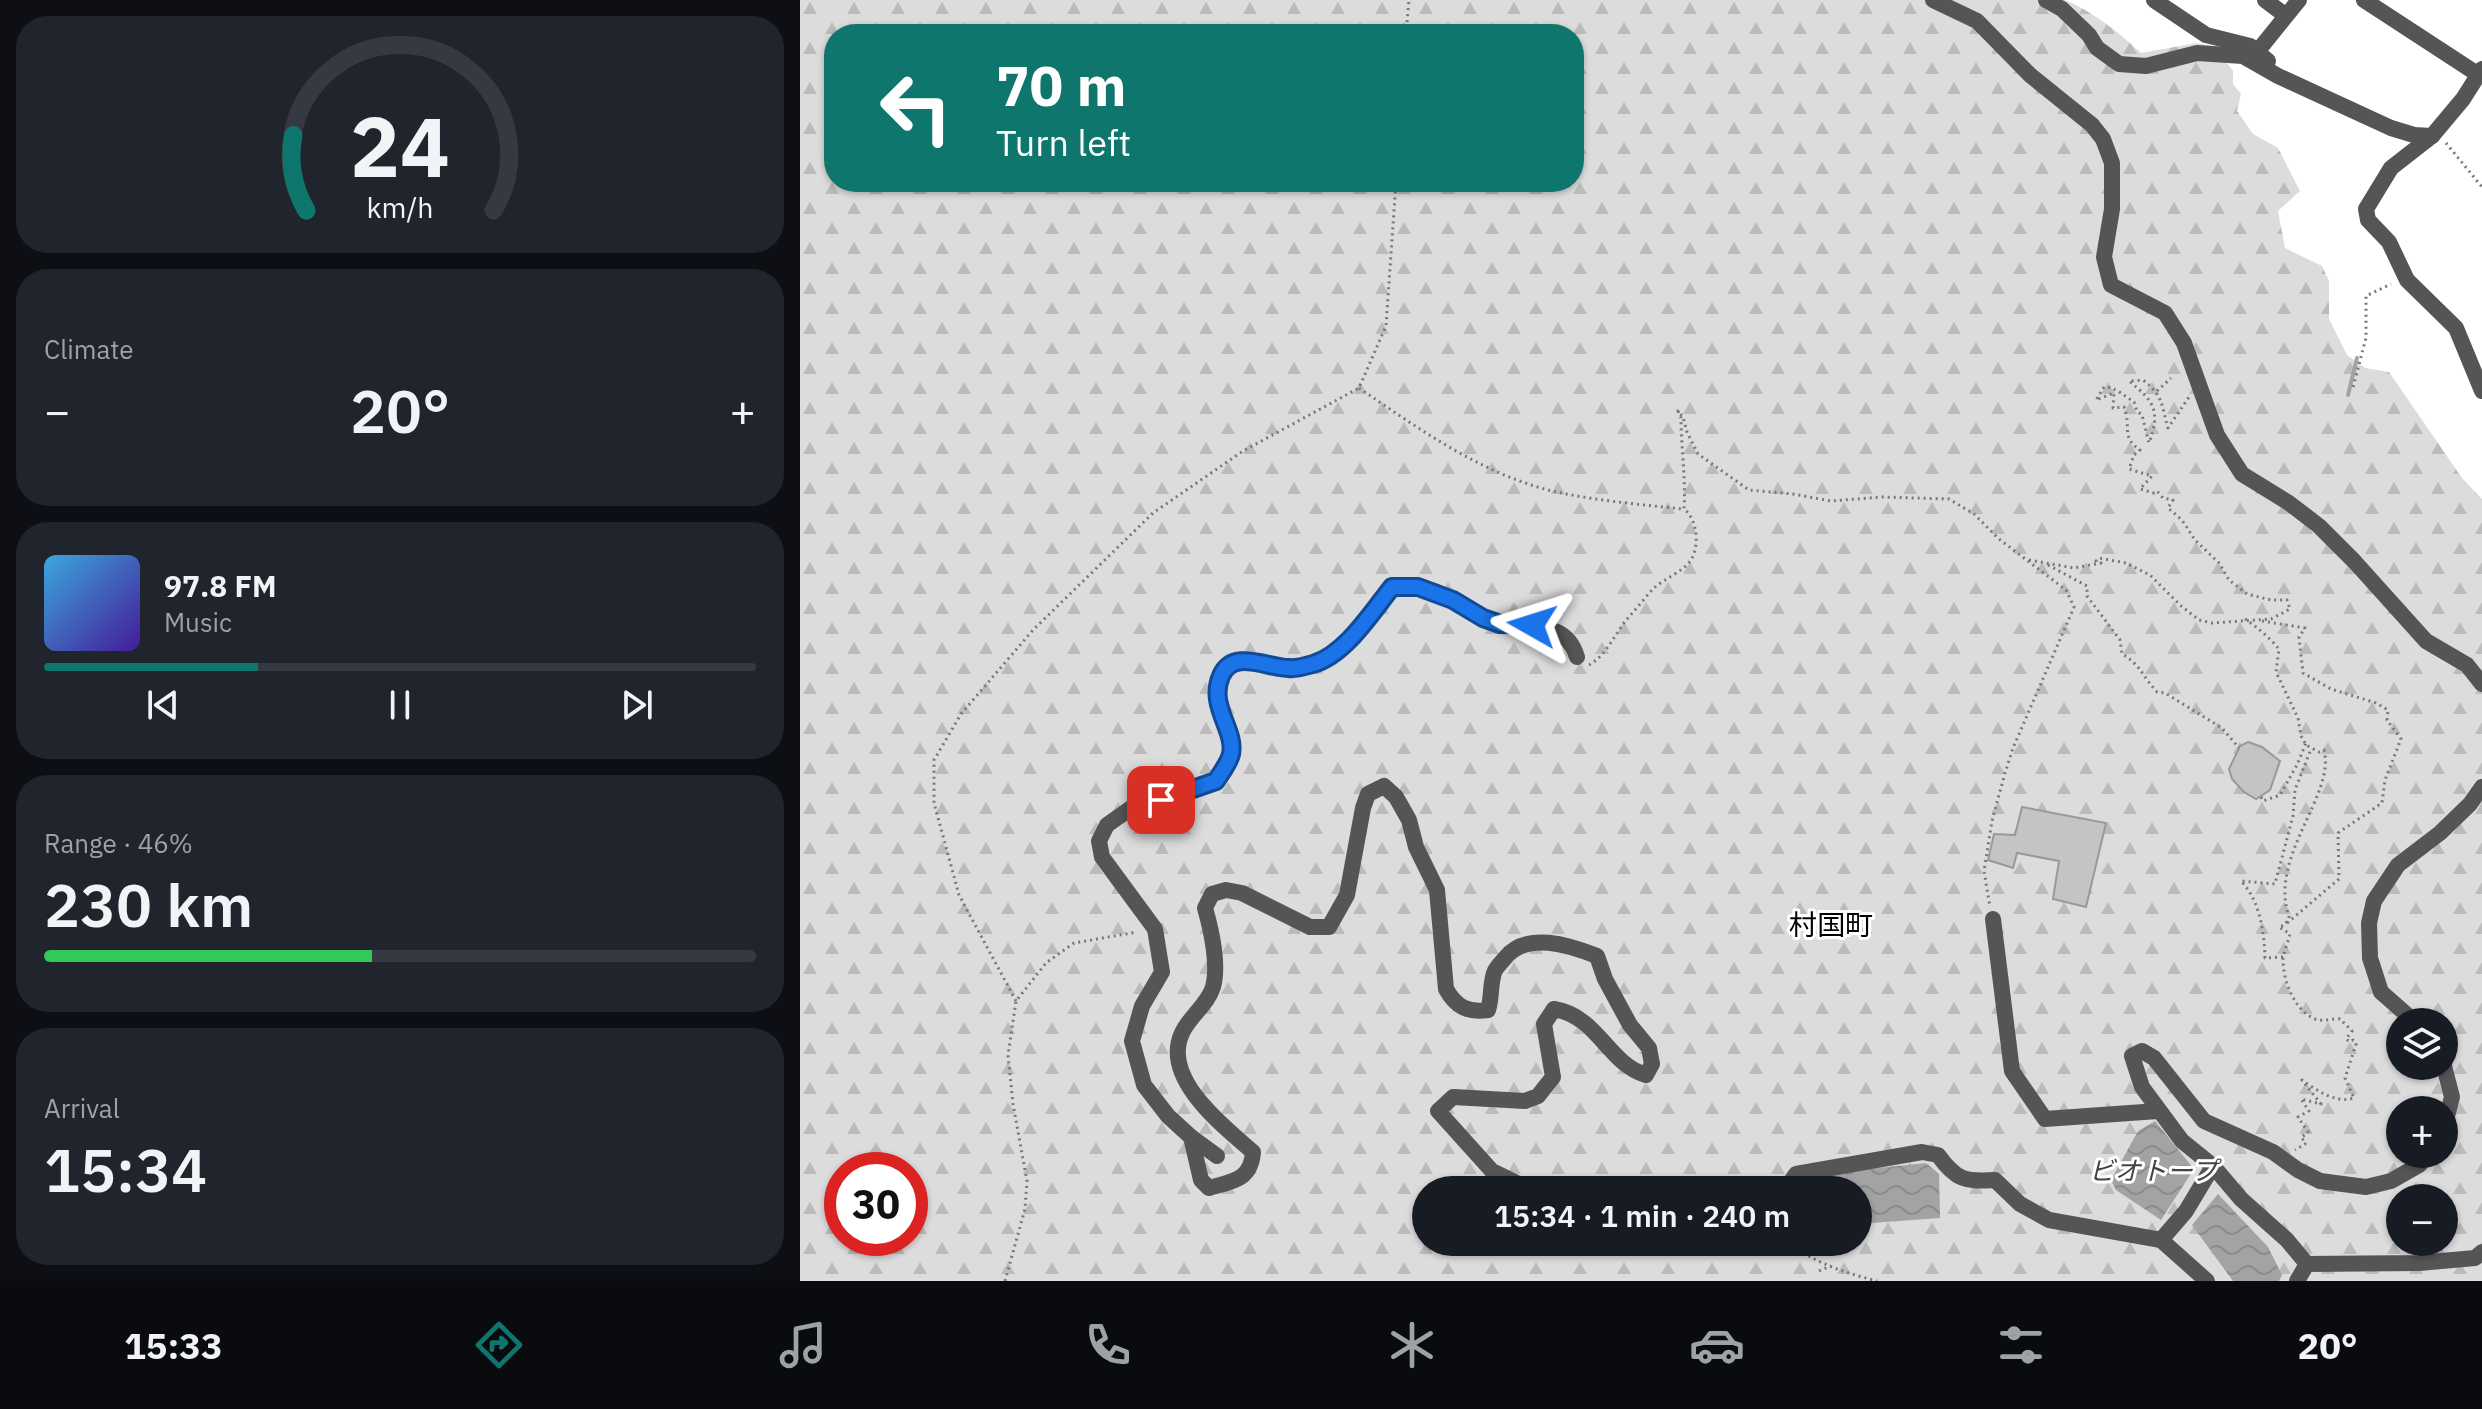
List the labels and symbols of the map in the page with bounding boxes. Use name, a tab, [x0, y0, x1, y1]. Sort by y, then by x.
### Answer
position arrow	[1490, 583, 1574, 667]
pin	[1127, 766, 1195, 834]
district label: 村国町	[1789, 906, 1873, 943]
speed limit sign: 30	[824, 1152, 928, 1256]
water label: ビオトープ	[2089, 1153, 2222, 1187]

